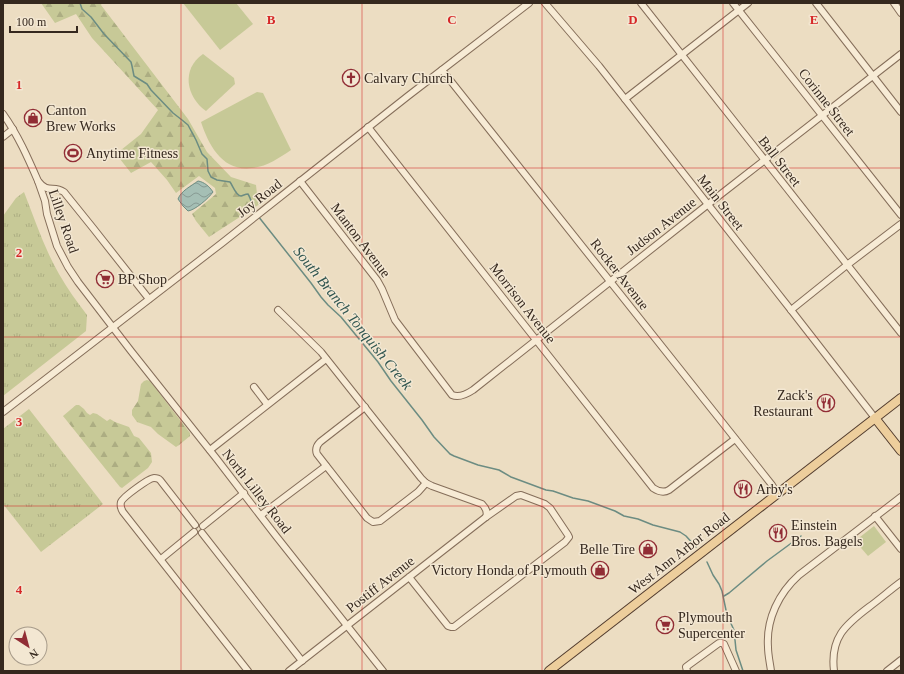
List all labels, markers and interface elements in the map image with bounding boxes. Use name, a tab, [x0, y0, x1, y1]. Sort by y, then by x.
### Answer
scale bar	[10, 8, 77, 34]
text: B	[267, 12, 276, 27]
text: C	[447, 12, 457, 27]
text: D	[628, 12, 638, 27]
text: E	[810, 12, 818, 27]
text: 100 m	[16, 15, 47, 29]
street label: Corinne Street	[796, 66, 858, 139]
church icon: Calvary Church	[341, 68, 361, 88]
place label: Calvary Church	[364, 71, 453, 86]
text: 1	[16, 77, 22, 92]
place label: Canton Brew Works	[46, 103, 116, 134]
shop icon: Canton Brew Works	[23, 108, 43, 128]
street label: Ball Street	[755, 133, 804, 189]
sports icon: Anytime Fitness	[63, 143, 83, 163]
place label: Anytime Fitness	[86, 146, 178, 161]
street label: Main Street	[694, 172, 747, 233]
street label: Joy Road	[234, 176, 285, 220]
street label: Lilley Road	[46, 187, 81, 255]
street label: Judson Avenue	[624, 195, 699, 258]
street label: Manton Avenue	[328, 200, 393, 280]
street label: Rocker Avenue	[587, 236, 652, 313]
water label: South Branch Tonquish Creek	[290, 243, 416, 393]
text: 2	[16, 245, 22, 260]
street label: Morrison Avenue	[487, 260, 558, 346]
supermarket icon: BP Shop	[95, 269, 115, 289]
place label: BP Shop	[118, 272, 167, 287]
place label: Zack's Restaurant	[753, 388, 813, 419]
restaurant icon: Zack's Restaurant	[816, 393, 836, 413]
text: 3	[16, 414, 23, 429]
street label: North Lilley Road	[219, 446, 294, 536]
restaurant icon: Arby's	[733, 479, 753, 499]
place label: Arby's	[756, 482, 793, 497]
street label: West Ann Arbor Road	[626, 509, 733, 597]
place label: Einstein Bros. Bagels	[791, 518, 863, 549]
restaurant icon: Einstein Bros. Bagels	[768, 523, 788, 543]
shop icon: Belle Tire	[638, 539, 658, 559]
place label: Belle Tire	[579, 542, 635, 557]
street label: Postiff Avenue	[343, 553, 417, 616]
shop icon: Victory Honda of Plymouth	[590, 560, 610, 580]
place label: Victory Honda of Plymouth	[431, 563, 587, 578]
text: 4	[16, 582, 23, 597]
place label: Plymouth Supercenter	[678, 610, 745, 641]
supermarket icon: Plymouth Supercenter	[655, 615, 675, 635]
north arrow	[8, 626, 48, 666]
text: N	[27, 647, 41, 661]

